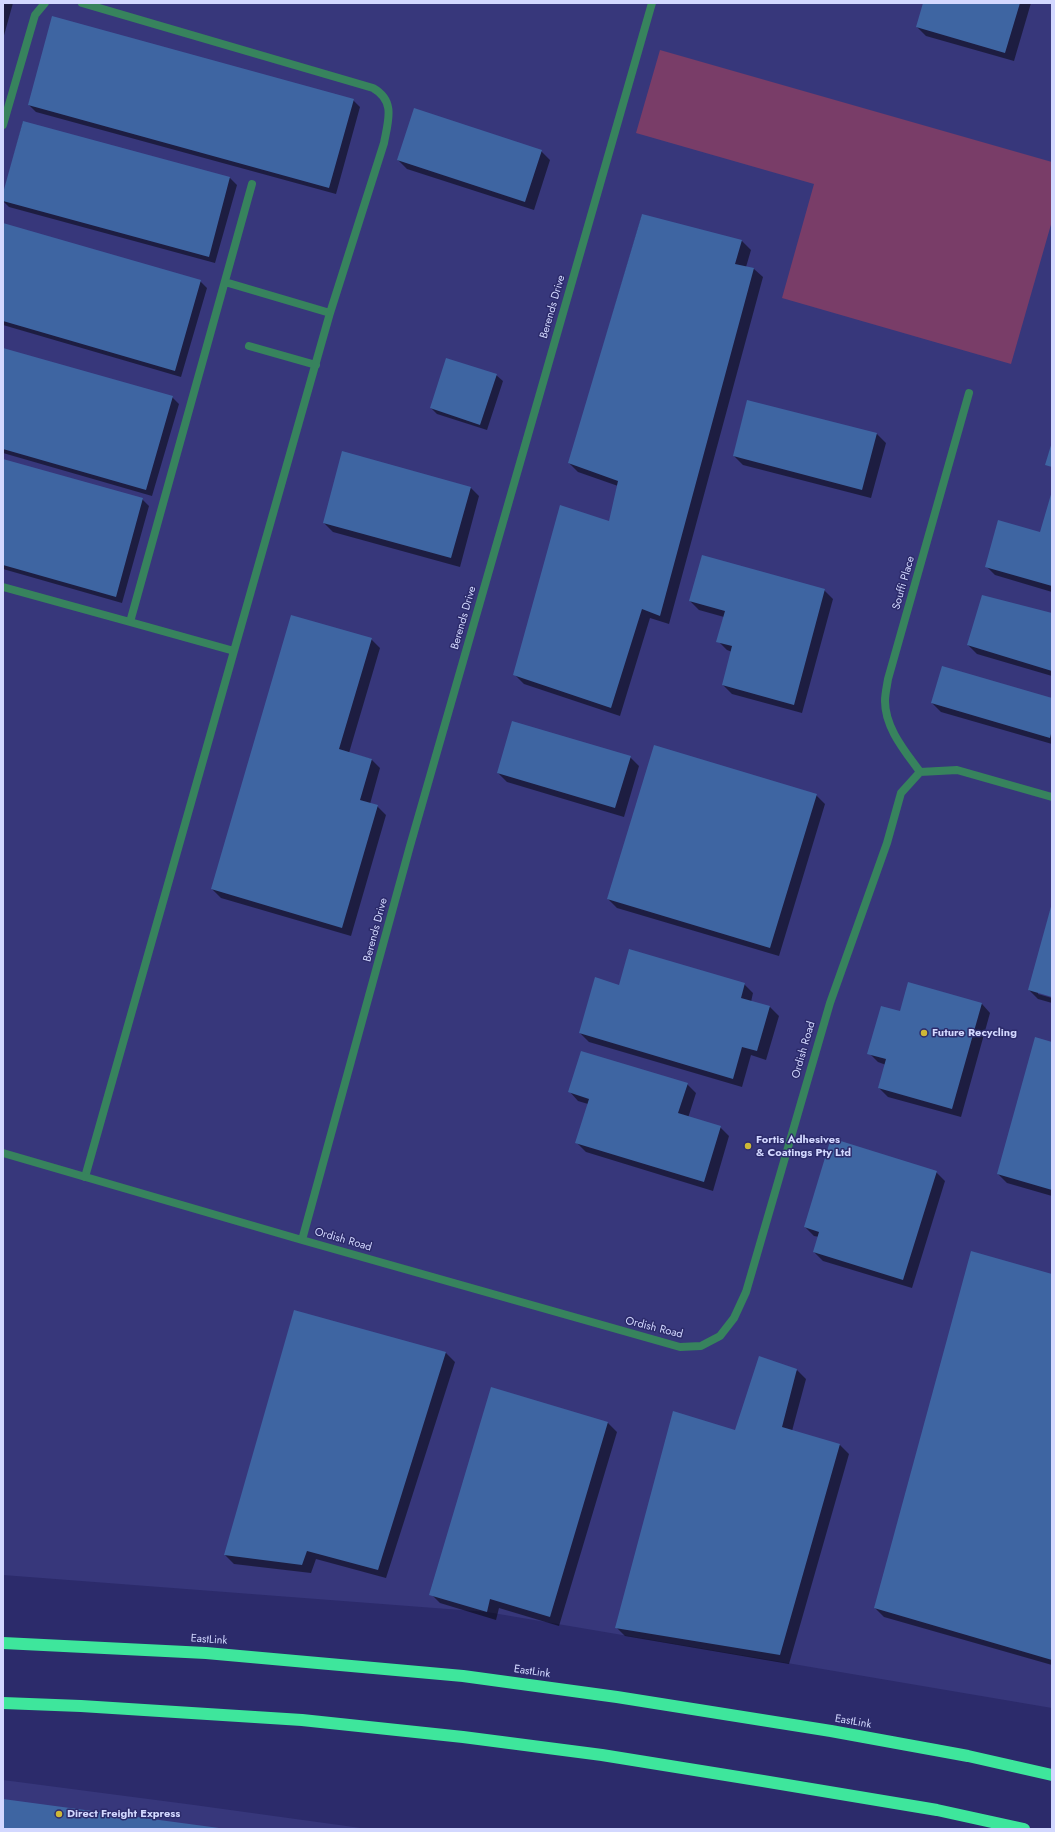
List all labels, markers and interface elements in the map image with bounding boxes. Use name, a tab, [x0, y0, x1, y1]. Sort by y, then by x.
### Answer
street label: Berends Drive	[538, 274, 568, 340]
street label: Souffi Place	[890, 555, 918, 611]
street label: Berends Drive	[449, 585, 479, 651]
street label: Berends Drive	[361, 897, 391, 963]
street label: Ordish Road	[790, 1020, 818, 1080]
place label: Future Recycling	[932, 1026, 1017, 1040]
marker: Future Recycling	[919, 1028, 929, 1038]
place label: Fortis Adhesives & Coatings Pty Ltd	[756, 1133, 851, 1159]
marker: Fortis Adhesives & Coatings Pty Ltd	[743, 1141, 753, 1151]
street label: Ordish Road	[313, 1226, 373, 1254]
street label: Ordish Road	[624, 1314, 684, 1342]
street label: EastLink	[190, 1632, 228, 1648]
street label: EastLink	[513, 1663, 551, 1681]
street label: EastLink	[834, 1712, 872, 1732]
place label: Direct Freight Express	[67, 1807, 180, 1821]
marker: Direct Freight Express	[54, 1809, 64, 1819]

